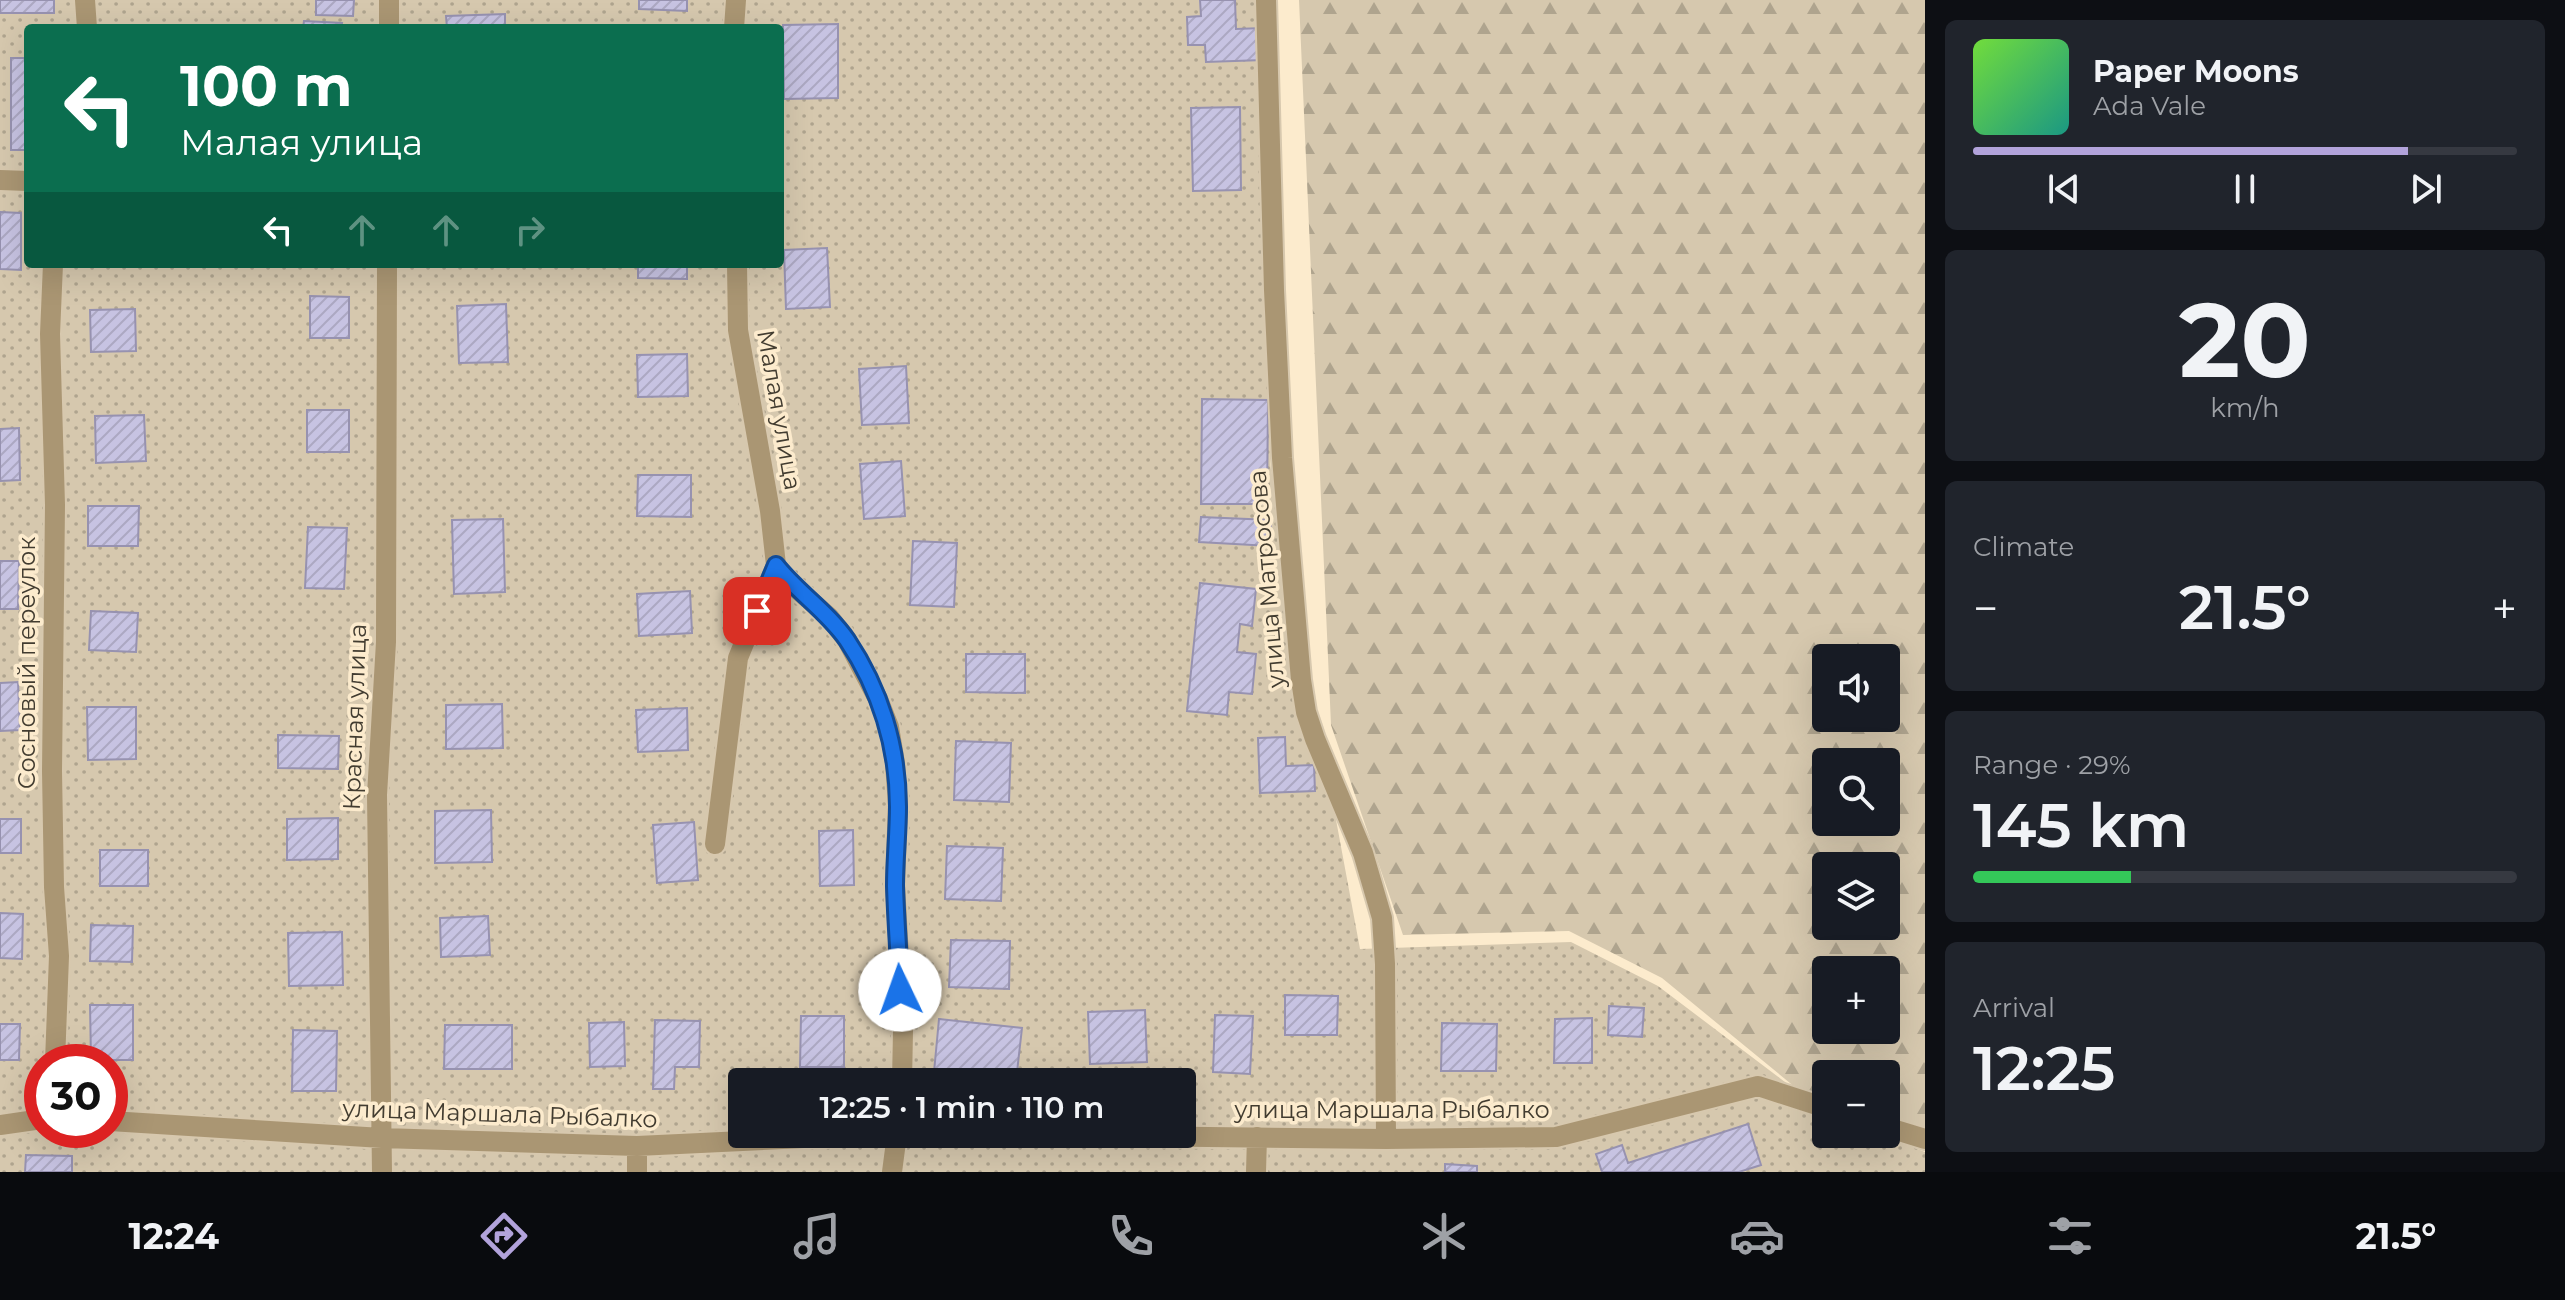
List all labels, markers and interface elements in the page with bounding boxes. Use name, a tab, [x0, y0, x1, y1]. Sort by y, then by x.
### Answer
text: 100 m	[180, 52, 353, 120]
text: Paper Moons	[2093, 53, 2299, 90]
icon: left	[48, 56, 152, 160]
text: Ada Vale	[2093, 90, 2206, 122]
text: Малая улица	[180, 120, 423, 164]
icon: previous	[2042, 167, 2086, 211]
icon: pause	[2223, 167, 2267, 211]
icon: next	[2404, 167, 2448, 211]
icon: left	[256, 208, 300, 252]
icon: ahead	[340, 208, 384, 252]
icon: ahead	[424, 208, 468, 252]
icon: right	[508, 208, 552, 252]
text: 20	[2179, 276, 2311, 403]
street label: Малая улица	[751, 328, 808, 492]
text: km/h	[2210, 392, 2280, 424]
street label: улица Матросова	[1243, 469, 1291, 690]
text: Climate	[1973, 531, 2074, 563]
street label: Сосновый переулок	[12, 537, 41, 789]
text: 21.5°	[2179, 571, 2311, 644]
pin	[723, 577, 791, 645]
text: −	[1973, 581, 1998, 635]
text: +	[2492, 581, 2517, 635]
icon: arrive	[735, 589, 779, 633]
street label: Красная улица	[337, 623, 372, 811]
map controls	[1812, 644, 1900, 1148]
button: sound	[1812, 644, 1900, 732]
button: search	[1812, 748, 1900, 836]
text: Range · 29%	[1973, 749, 2130, 781]
text: 145 km	[1973, 789, 2189, 862]
button: layers	[1812, 852, 1900, 940]
position arrow	[858, 948, 942, 1032]
button: +	[1812, 956, 1900, 1044]
text: Arrival	[1973, 992, 2055, 1024]
text: 12:25	[1973, 1032, 2115, 1105]
speed limit sign: 30	[24, 1044, 128, 1148]
button: −	[1812, 1060, 1900, 1148]
text: 12:25 · 1 min · 110 m	[820, 1089, 1104, 1126]
street label: улица Маршала Рыбалко	[341, 1093, 658, 1133]
street label: улица Маршала Рыбалко	[1233, 1095, 1550, 1124]
icon: directions	[476, 1208, 532, 1264]
icon: music	[789, 1208, 845, 1264]
icon: phone	[1103, 1208, 1159, 1264]
icon: climate	[1416, 1208, 1472, 1264]
icon: car	[1729, 1208, 1785, 1264]
icon: filters	[2042, 1208, 2098, 1264]
text: 12:24	[129, 1214, 219, 1258]
text: 21.5°	[2355, 1214, 2436, 1258]

